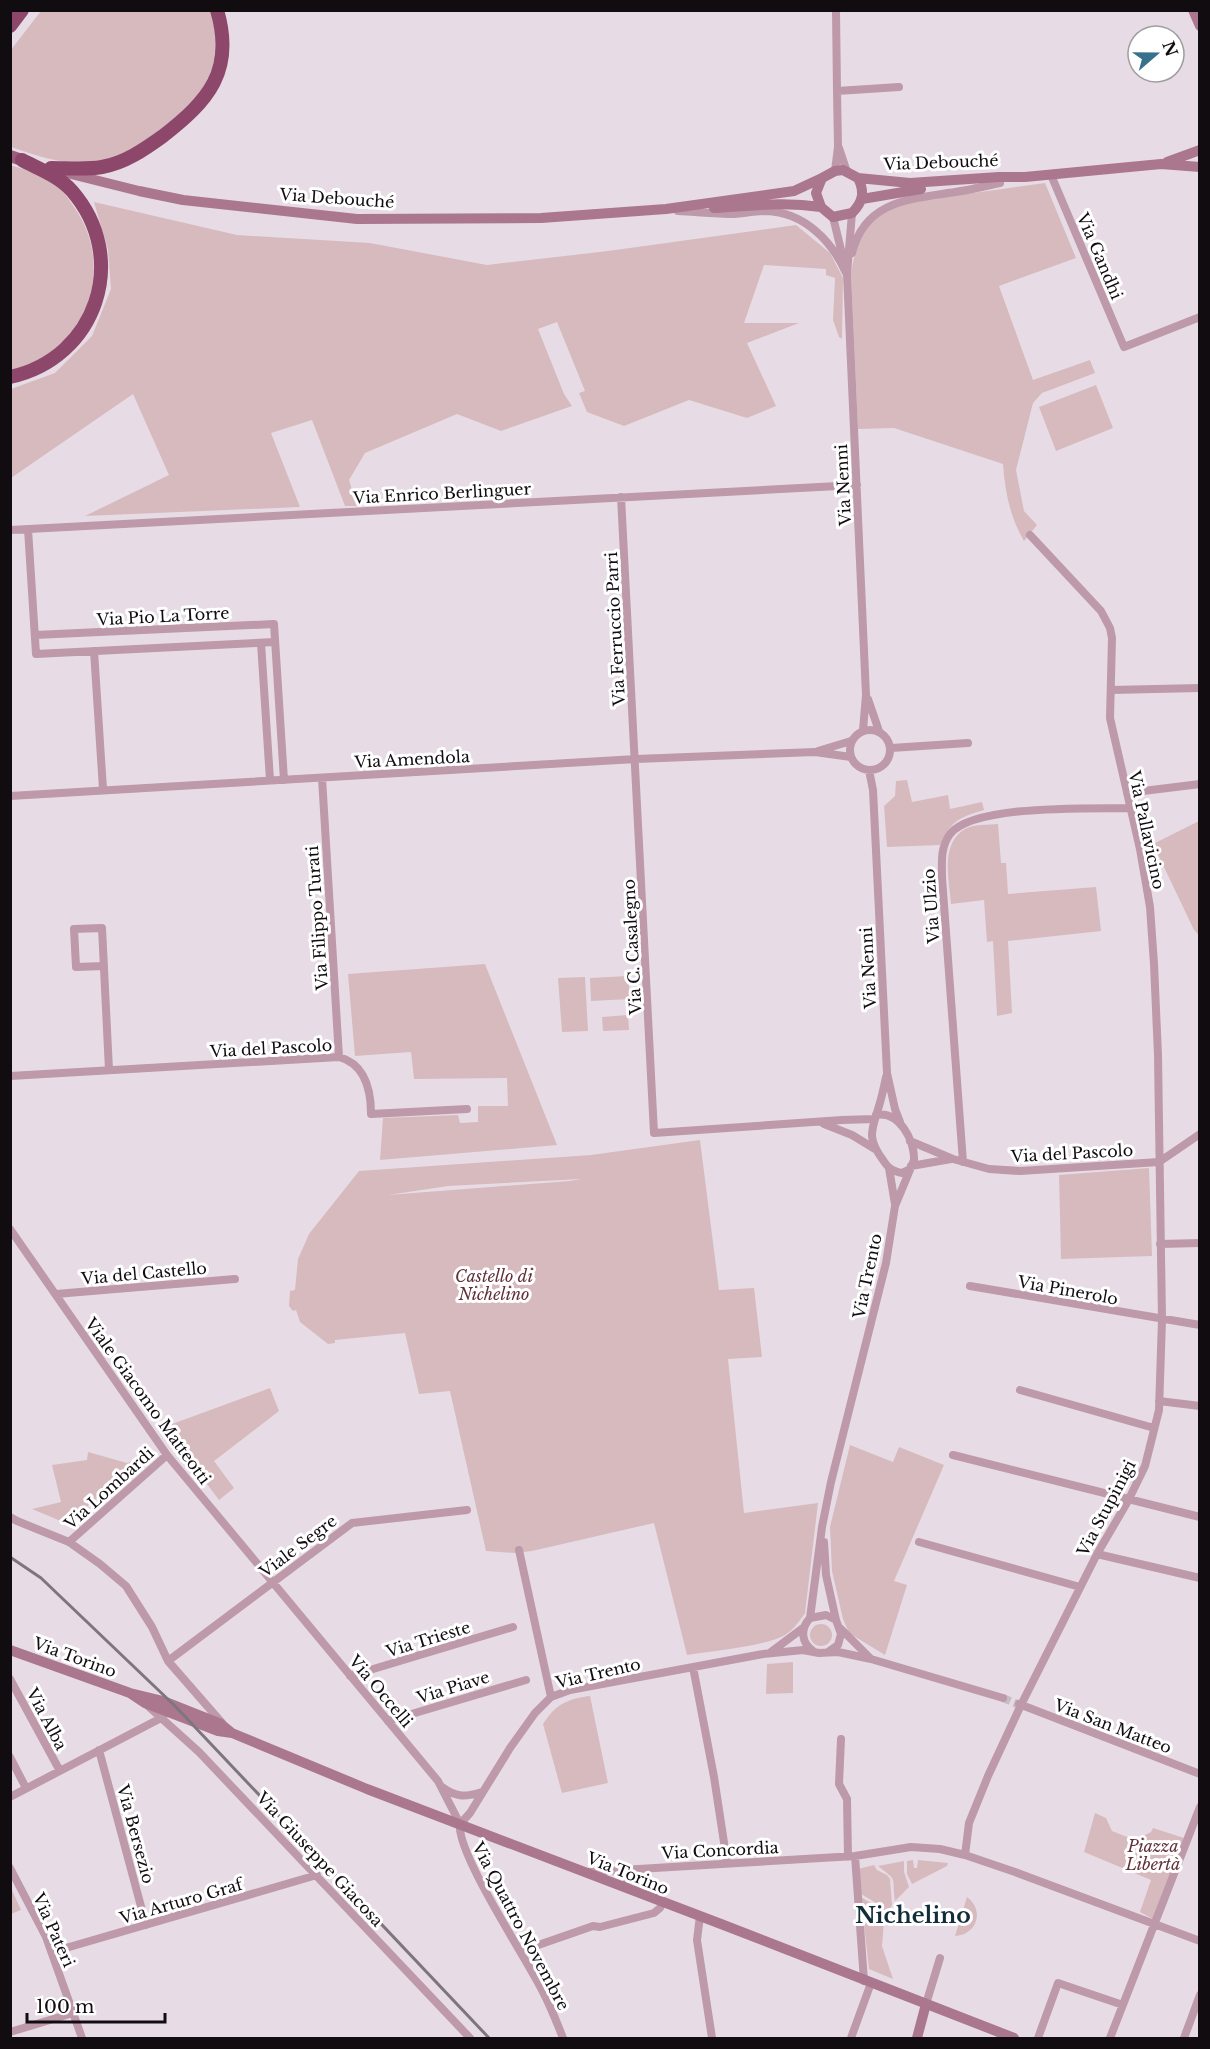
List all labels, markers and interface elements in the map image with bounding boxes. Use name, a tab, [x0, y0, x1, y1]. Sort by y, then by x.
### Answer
north arrow	[1126, 24, 1186, 84]
text: N	[1158, 38, 1182, 59]
street label: Via Debouché	[882, 150, 999, 174]
street label: Via Debouché	[278, 184, 395, 212]
street label: Via Gandhi	[1072, 209, 1127, 303]
street label: Via Nenni	[831, 443, 855, 527]
street label: Via Enrico Berlinguer	[351, 478, 532, 508]
street label: Via Ferruccio Parri	[601, 551, 629, 708]
street label: Via Pio La Torre	[95, 603, 230, 630]
street label: Via Amendola	[353, 746, 470, 772]
street label: Via Pallavicino	[1124, 768, 1169, 891]
street label: Via Filippo Turati	[302, 844, 332, 992]
street label: Via Ulzio	[918, 868, 944, 945]
street label: Via C. Casalegno	[618, 879, 646, 1016]
street label: Via Nenni	[856, 926, 880, 1010]
street label: Via del Pascolo	[208, 1035, 333, 1061]
street label: Via del Pascolo	[1009, 1140, 1134, 1166]
street label: Via Trento	[848, 1232, 886, 1321]
street label: Via del Castello	[79, 1258, 208, 1289]
park label: Castello di Nichelino	[455, 1266, 533, 1304]
street label: Via Pinerolo	[1015, 1271, 1120, 1309]
street label: Viale Giacomo Matteotti	[80, 1313, 215, 1489]
street label: Via Lombardi	[59, 1442, 158, 1534]
street label: Via Stupinigi	[1072, 1456, 1140, 1560]
street label: Viale Segre	[255, 1511, 341, 1582]
street label: Via Trieste	[382, 1617, 473, 1662]
street label: Via Torino	[30, 1632, 119, 1681]
street label: Via Occelli	[344, 1650, 417, 1732]
street label: Via Trento	[553, 1654, 642, 1693]
street label: Via Piave	[413, 1667, 492, 1708]
street label: Via Alba	[22, 1684, 72, 1754]
street label: Via San Matteo	[1051, 1694, 1174, 1758]
street label: Via Bersezio	[113, 1781, 159, 1886]
street label: Via Giuseppe Giacosa	[252, 1787, 388, 1930]
park label: Piazza Libertà	[1125, 1836, 1180, 1874]
street label: Via Concordia	[660, 1837, 779, 1863]
street label: Via Quattro Novembre	[468, 1838, 574, 2013]
street label: Via Torino	[583, 1847, 672, 1899]
street label: Via Arturo Graf	[116, 1873, 247, 1928]
street label: Via Pateri	[28, 1889, 79, 1971]
district label: Nichelino	[855, 1902, 971, 1929]
scale bar	[27, 1986, 165, 2024]
text: 100 m	[36, 1996, 94, 2018]

